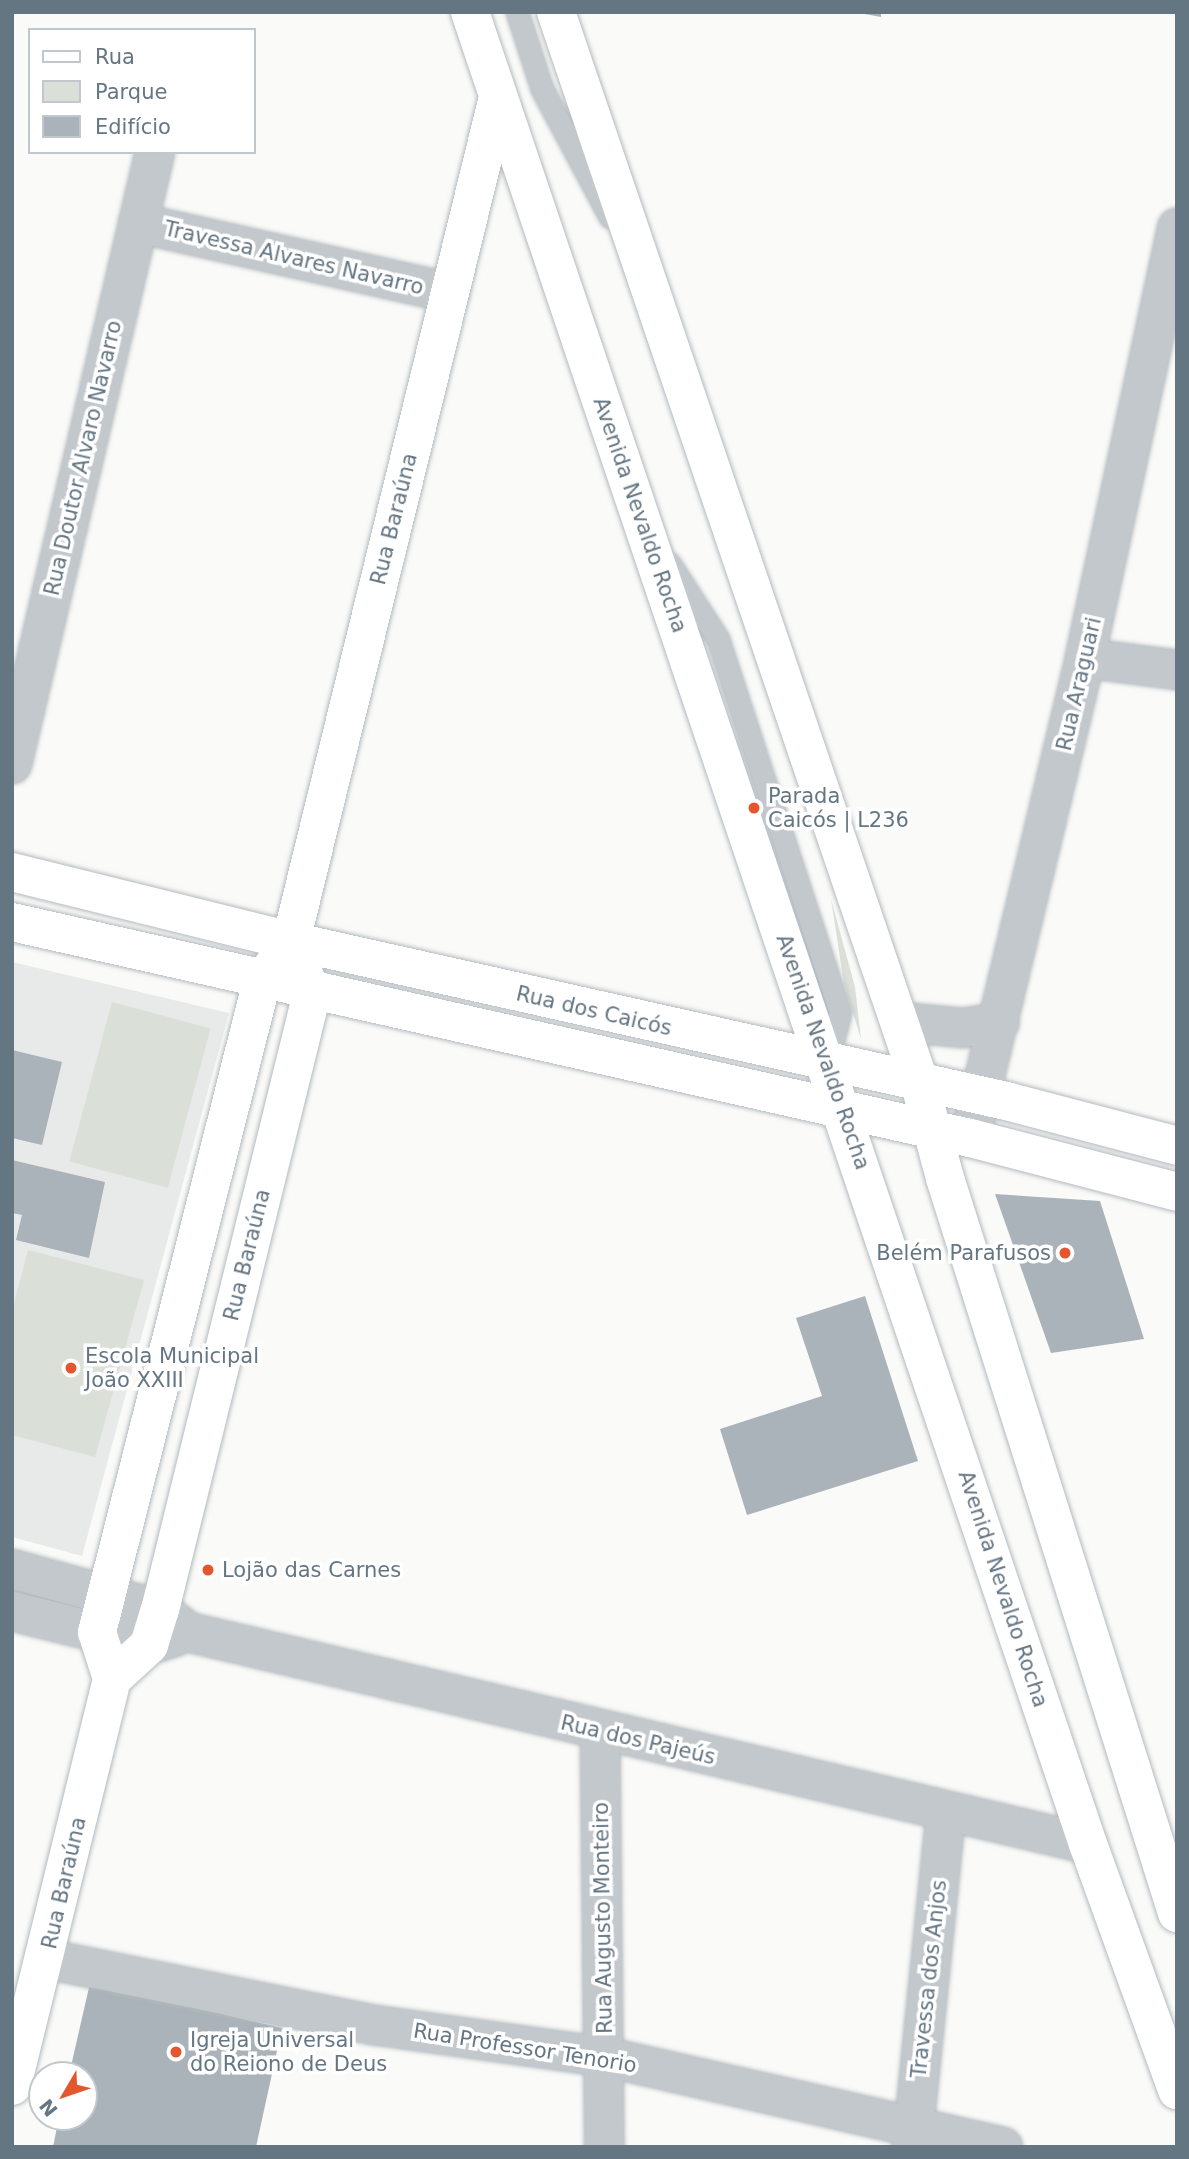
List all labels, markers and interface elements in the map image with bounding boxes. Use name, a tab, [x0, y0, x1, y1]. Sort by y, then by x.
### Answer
legend	[28, 28, 256, 154]
text: Rua	[95, 45, 135, 69]
text: Parque	[95, 80, 167, 104]
text: Edifício	[95, 115, 171, 139]
street label: Travessa Alvares Navarro	[162, 216, 426, 300]
street label: Rua Doutor Alvaro Navarro	[39, 318, 127, 598]
street label: Avenida Nevaldo Rocha	[588, 394, 692, 636]
street label: Rua Baraúna	[365, 451, 423, 587]
street label: Rua Araguari	[1051, 615, 1107, 753]
place label: Parada Caicós | L236	[768, 783, 909, 833]
marker: Parada Caicós | L236	[746, 800, 762, 816]
street label: Avenida Nevaldo Rocha	[771, 931, 875, 1173]
street label: Rua dos Caicós	[514, 981, 674, 1041]
street label: Rua Baraúna	[218, 1187, 276, 1323]
place label: Belém Parafusos	[876, 1240, 1051, 1266]
marker: Belém Parafusos	[1057, 1245, 1073, 1261]
place label: Escola Municipal João XXIII	[85, 1343, 259, 1393]
marker: Escola Municipal João XXIII	[63, 1360, 79, 1376]
street label: Avenida Nevaldo Rocha	[953, 1467, 1053, 1711]
place label: Lojão das Carnes	[222, 1557, 401, 1583]
marker: Lojão das Carnes	[200, 1562, 216, 1578]
street label: Rua dos Pajeús	[558, 1710, 718, 1770]
street label: Rua Augusto Monteiro	[588, 1802, 618, 2034]
street label: Rua Baraúna	[37, 1815, 91, 1951]
street label: Travessa dos Anjos	[906, 1879, 952, 2079]
street label: Rua Professor Tenorio	[412, 2018, 638, 2078]
place label: Igreja Universal do Reiono de Deus	[190, 2027, 387, 2077]
marker: Igreja Universal do Reiono de Deus	[168, 2044, 184, 2060]
north arrow	[28, 2061, 98, 2131]
text: N	[35, 2095, 62, 2121]

